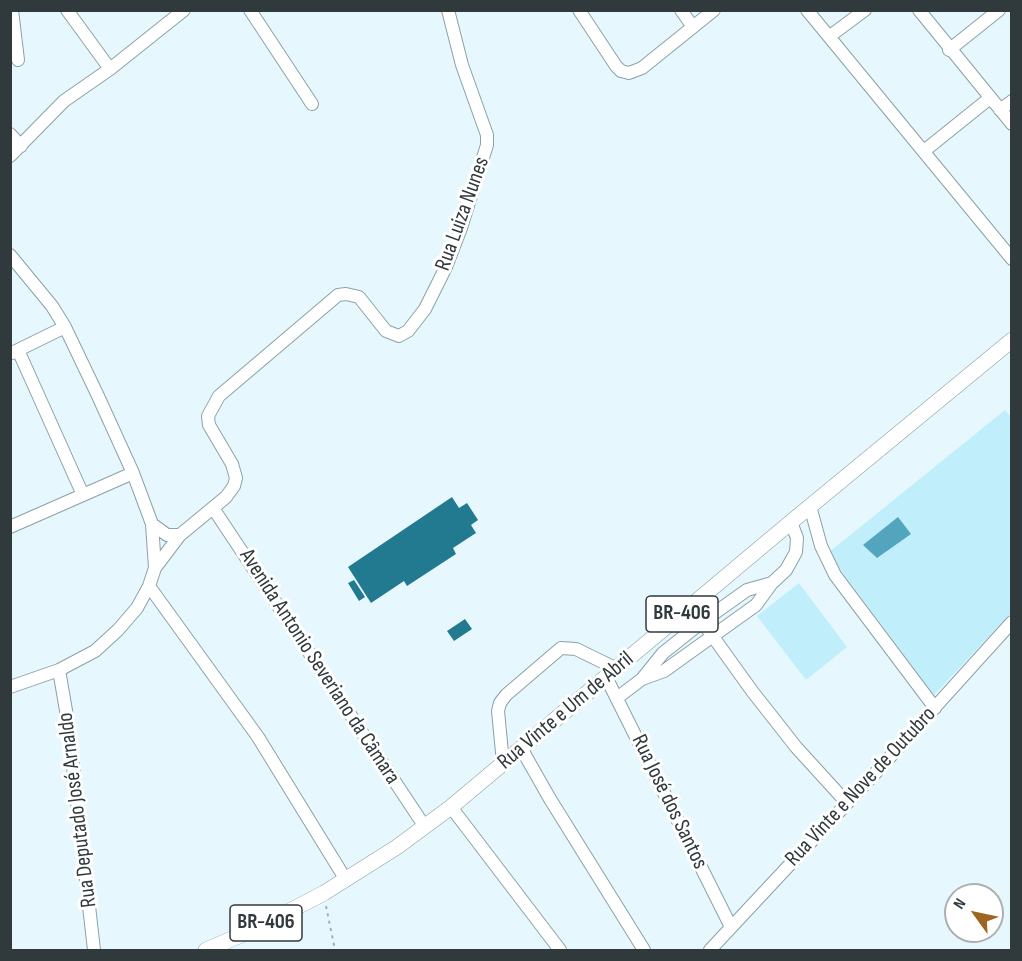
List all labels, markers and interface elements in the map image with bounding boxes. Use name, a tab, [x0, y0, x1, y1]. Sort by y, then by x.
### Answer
street label: Rua Luiza Nunes	[430, 153, 496, 275]
street label: Avenida Antonio Severiano da Câmara	[233, 544, 405, 790]
road number: BR-406	[646, 596, 718, 632]
street label: Rua Vinte e Um de Abril	[493, 646, 639, 776]
street label: Rua Vinte e Nove de Outubro	[780, 702, 942, 872]
street label: Rua Deputado José Arnaldo	[53, 711, 103, 909]
street label: Rua José dos Santos	[625, 731, 713, 873]
north arrow	[944, 883, 1004, 943]
text: N	[950, 895, 970, 913]
road number: BR-406	[230, 905, 302, 941]

